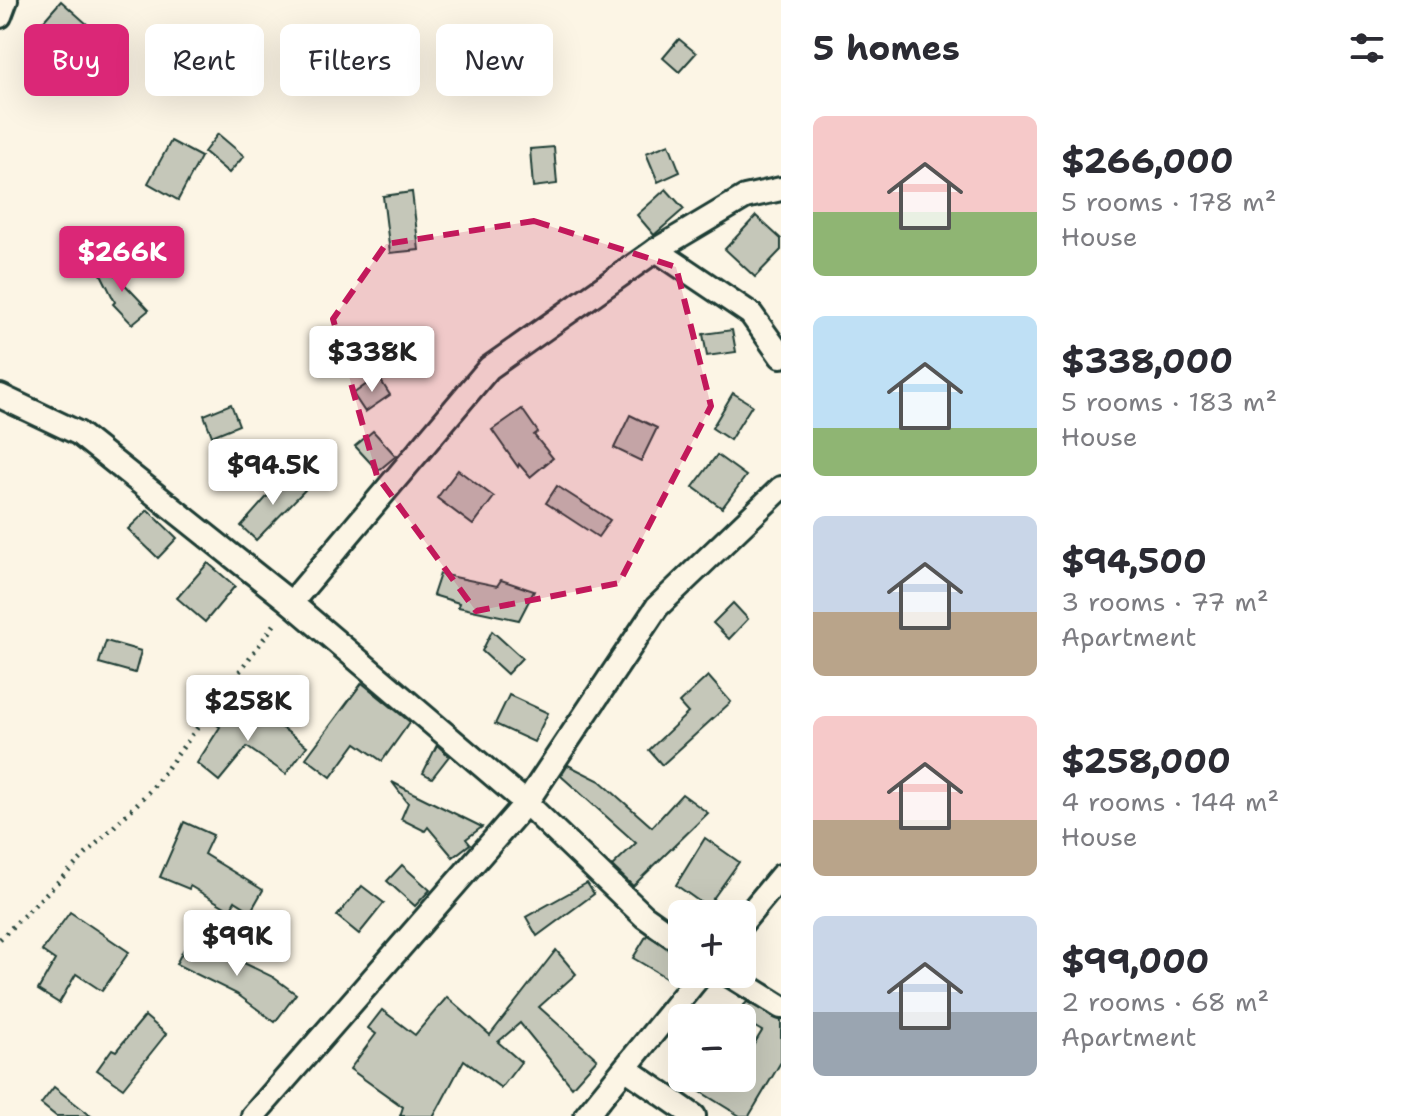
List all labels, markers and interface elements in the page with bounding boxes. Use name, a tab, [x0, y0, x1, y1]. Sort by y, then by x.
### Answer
chip: Buy	[24, 24, 129, 96]
chip: Rent	[145, 24, 264, 96]
chip: Filters	[280, 24, 420, 96]
chip: New	[436, 24, 553, 96]
text: 5 homes	[813, 25, 960, 71]
icon: filters	[1345, 26, 1389, 70]
text: $266,000	[1061, 138, 1234, 184]
icon: home	[877, 148, 973, 244]
text: 5 rooms · 178 m²	[1061, 184, 1277, 219]
text: House	[1061, 219, 1137, 254]
pin: $266K	[66, 226, 178, 294]
text: $266K	[77, 234, 167, 269]
pin: $338K	[316, 326, 428, 394]
text: $338K	[327, 334, 417, 369]
text: $338,000	[1061, 338, 1233, 384]
icon: home	[877, 348, 973, 444]
text: 5 rooms · 183 m²	[1061, 384, 1277, 419]
text: House	[1061, 419, 1137, 454]
pin: $94.5K	[208, 439, 338, 507]
text: $94.5K	[226, 447, 320, 482]
text: $94,500	[1061, 538, 1207, 584]
icon: home	[877, 548, 973, 644]
text: 3 rooms · 77 m²	[1061, 584, 1269, 619]
text: Apartment	[1061, 619, 1197, 654]
pin: $258K	[192, 675, 304, 743]
text: $258K	[204, 683, 292, 718]
text: $258,000	[1061, 738, 1231, 784]
icon: home	[877, 748, 973, 844]
text: 4 rooms · 144 m²	[1061, 784, 1279, 819]
text: House	[1061, 819, 1137, 854]
map controls	[668, 900, 756, 1092]
button: +	[668, 900, 756, 988]
pin: $99K	[190, 910, 284, 978]
text: $99K	[202, 918, 272, 953]
text: $99,000	[1061, 938, 1209, 984]
icon: home	[877, 948, 973, 1044]
text: 2 rooms · 68 m²	[1061, 984, 1269, 1019]
button: −	[668, 1004, 756, 1092]
text: Apartment	[1061, 1019, 1197, 1054]

